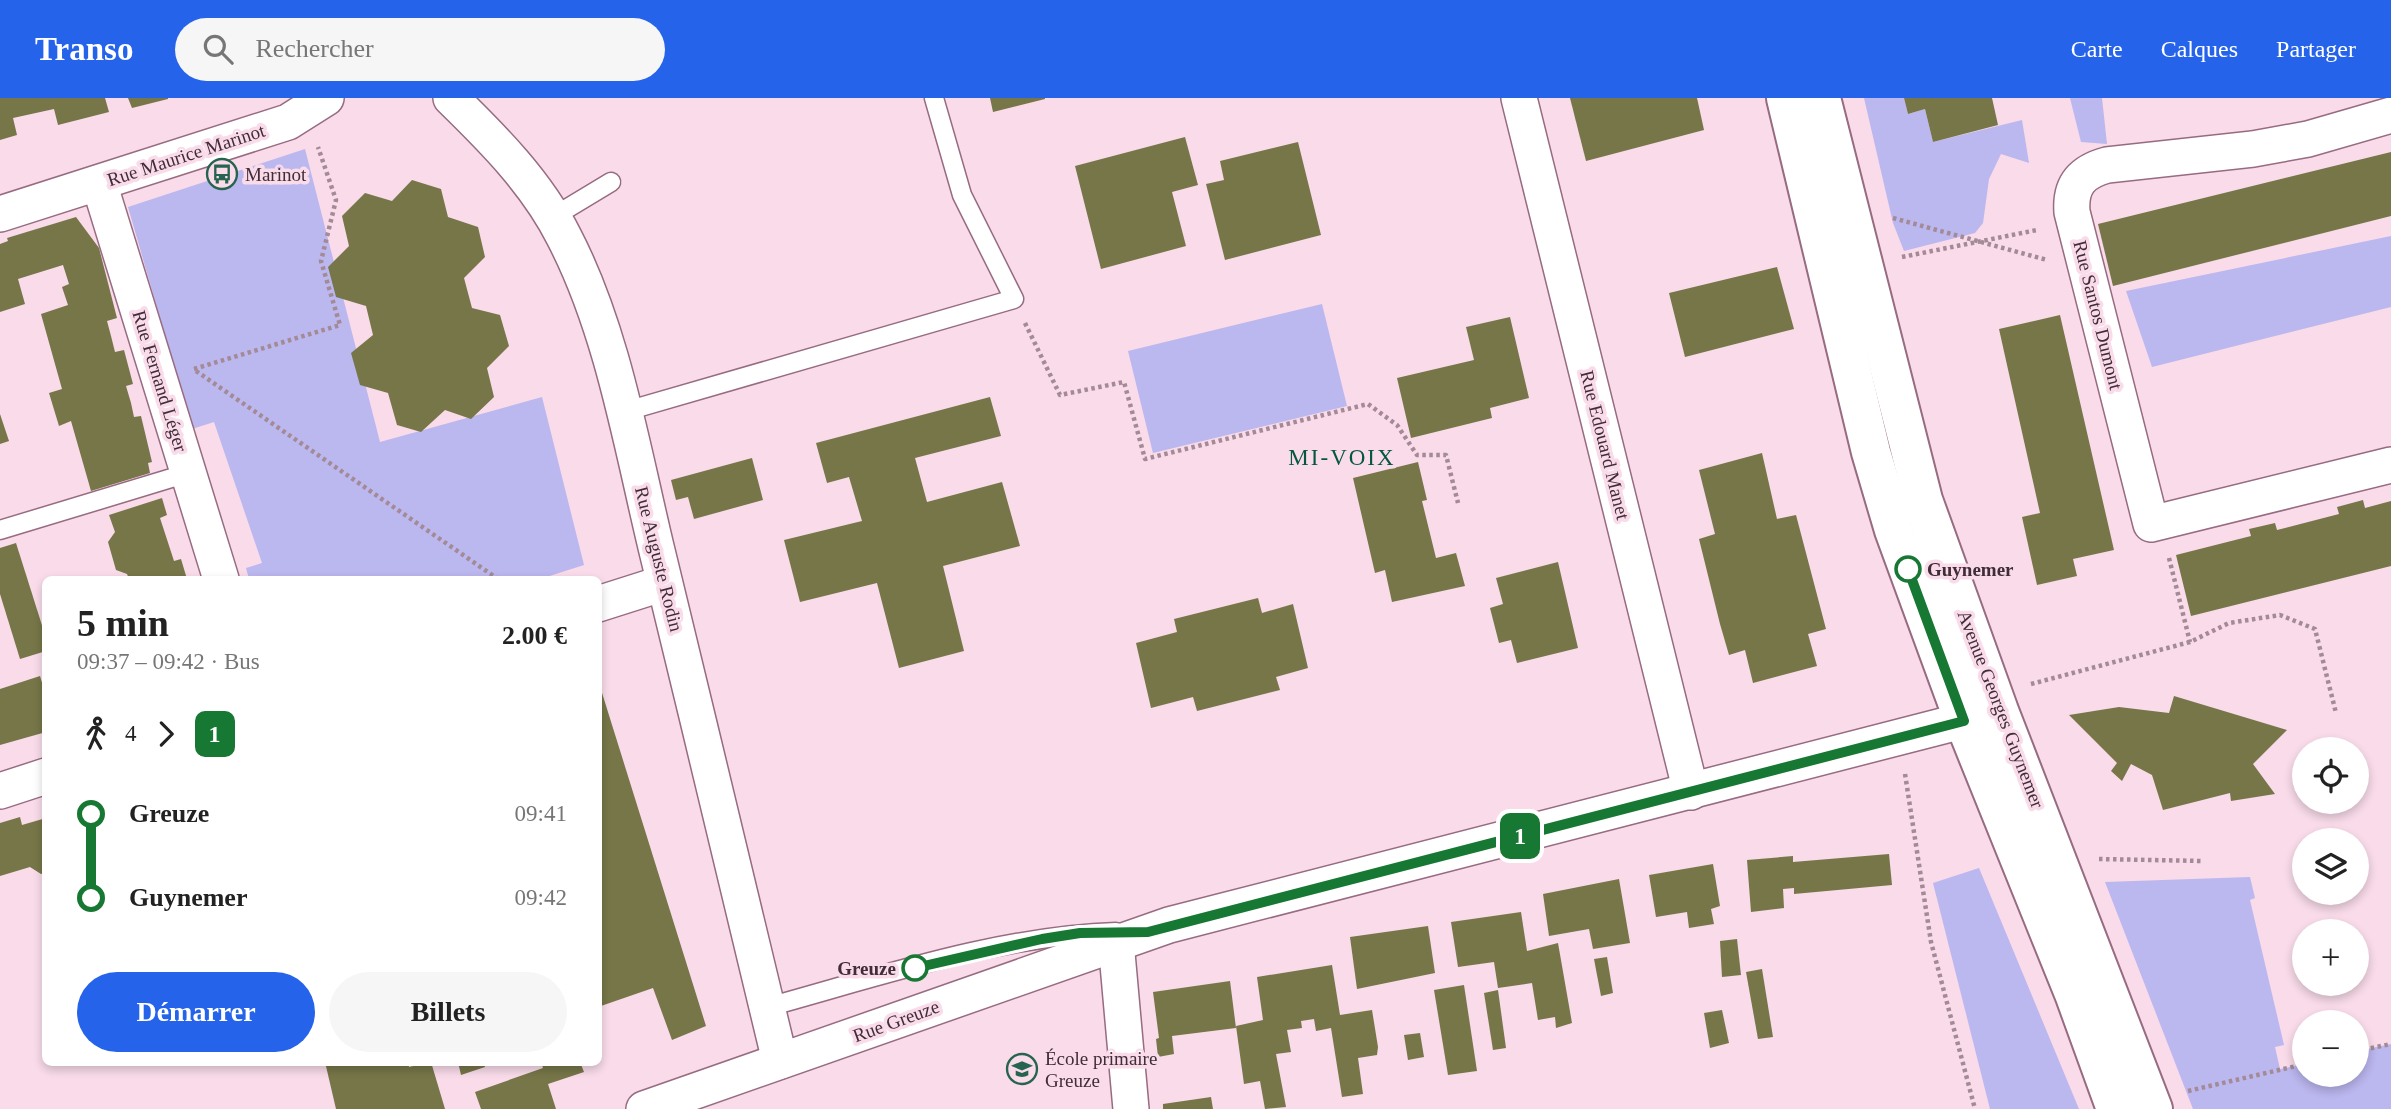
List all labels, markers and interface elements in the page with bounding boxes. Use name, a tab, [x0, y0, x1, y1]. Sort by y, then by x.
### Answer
search box	[175, 18, 665, 81]
icon: search	[199, 30, 237, 68]
text: Transo	[35, 31, 133, 67]
text: Rechercher	[255, 34, 374, 63]
text: Carte	[2071, 36, 2123, 62]
text: Calques	[2161, 36, 2238, 62]
text: Partager	[2276, 36, 2356, 62]
street label: Rue Maurice Marinot	[104, 119, 268, 190]
bus stop icon: Marinot	[205, 157, 239, 191]
place label: Marinot	[245, 164, 307, 185]
street label: Rue Santos Dumont	[2069, 238, 2127, 392]
street label: Rue Fernand Léger	[129, 308, 192, 455]
street label: Rue Edouard Manet	[1576, 368, 1634, 522]
district label: MI-VOIX	[1288, 445, 1396, 470]
street label: Rue Auguste Rodin	[631, 484, 687, 634]
marker: Guynemer	[1895, 556, 1921, 582]
place label: Guynemer	[1927, 559, 2014, 580]
text: 5 min	[77, 602, 169, 644]
street label: Avenue Georges Guynemer	[1954, 607, 2049, 812]
text: 2.00 €	[502, 621, 567, 650]
text: 09:37 – 09:42 · Bus	[77, 649, 260, 674]
icon: walk	[77, 715, 115, 753]
icon: forward	[147, 715, 185, 753]
text: 4	[125, 721, 137, 746]
text: 1	[209, 721, 221, 747]
map controls	[2292, 737, 2369, 1087]
button: locate	[2292, 737, 2369, 814]
text: Greuze	[129, 799, 209, 828]
text: 09:41	[515, 801, 567, 826]
line badge: 1	[1497, 813, 1543, 859]
text: 1	[1514, 823, 1526, 849]
button: layers	[2292, 828, 2369, 905]
text: Guynemer	[129, 883, 247, 912]
text: 09:42	[515, 885, 567, 910]
button: +	[2292, 919, 2369, 996]
marker: Greuze	[902, 955, 928, 981]
place label: Greuze	[837, 958, 896, 979]
button: Démarrer	[77, 972, 315, 1052]
button: Billets	[329, 972, 567, 1052]
street label: Rue Greuze	[850, 996, 942, 1046]
button: −	[2292, 1010, 2369, 1087]
place label: École primaire Greuze	[1045, 1048, 1157, 1091]
school or university icon: École primaire Greuze	[1005, 1052, 1039, 1086]

